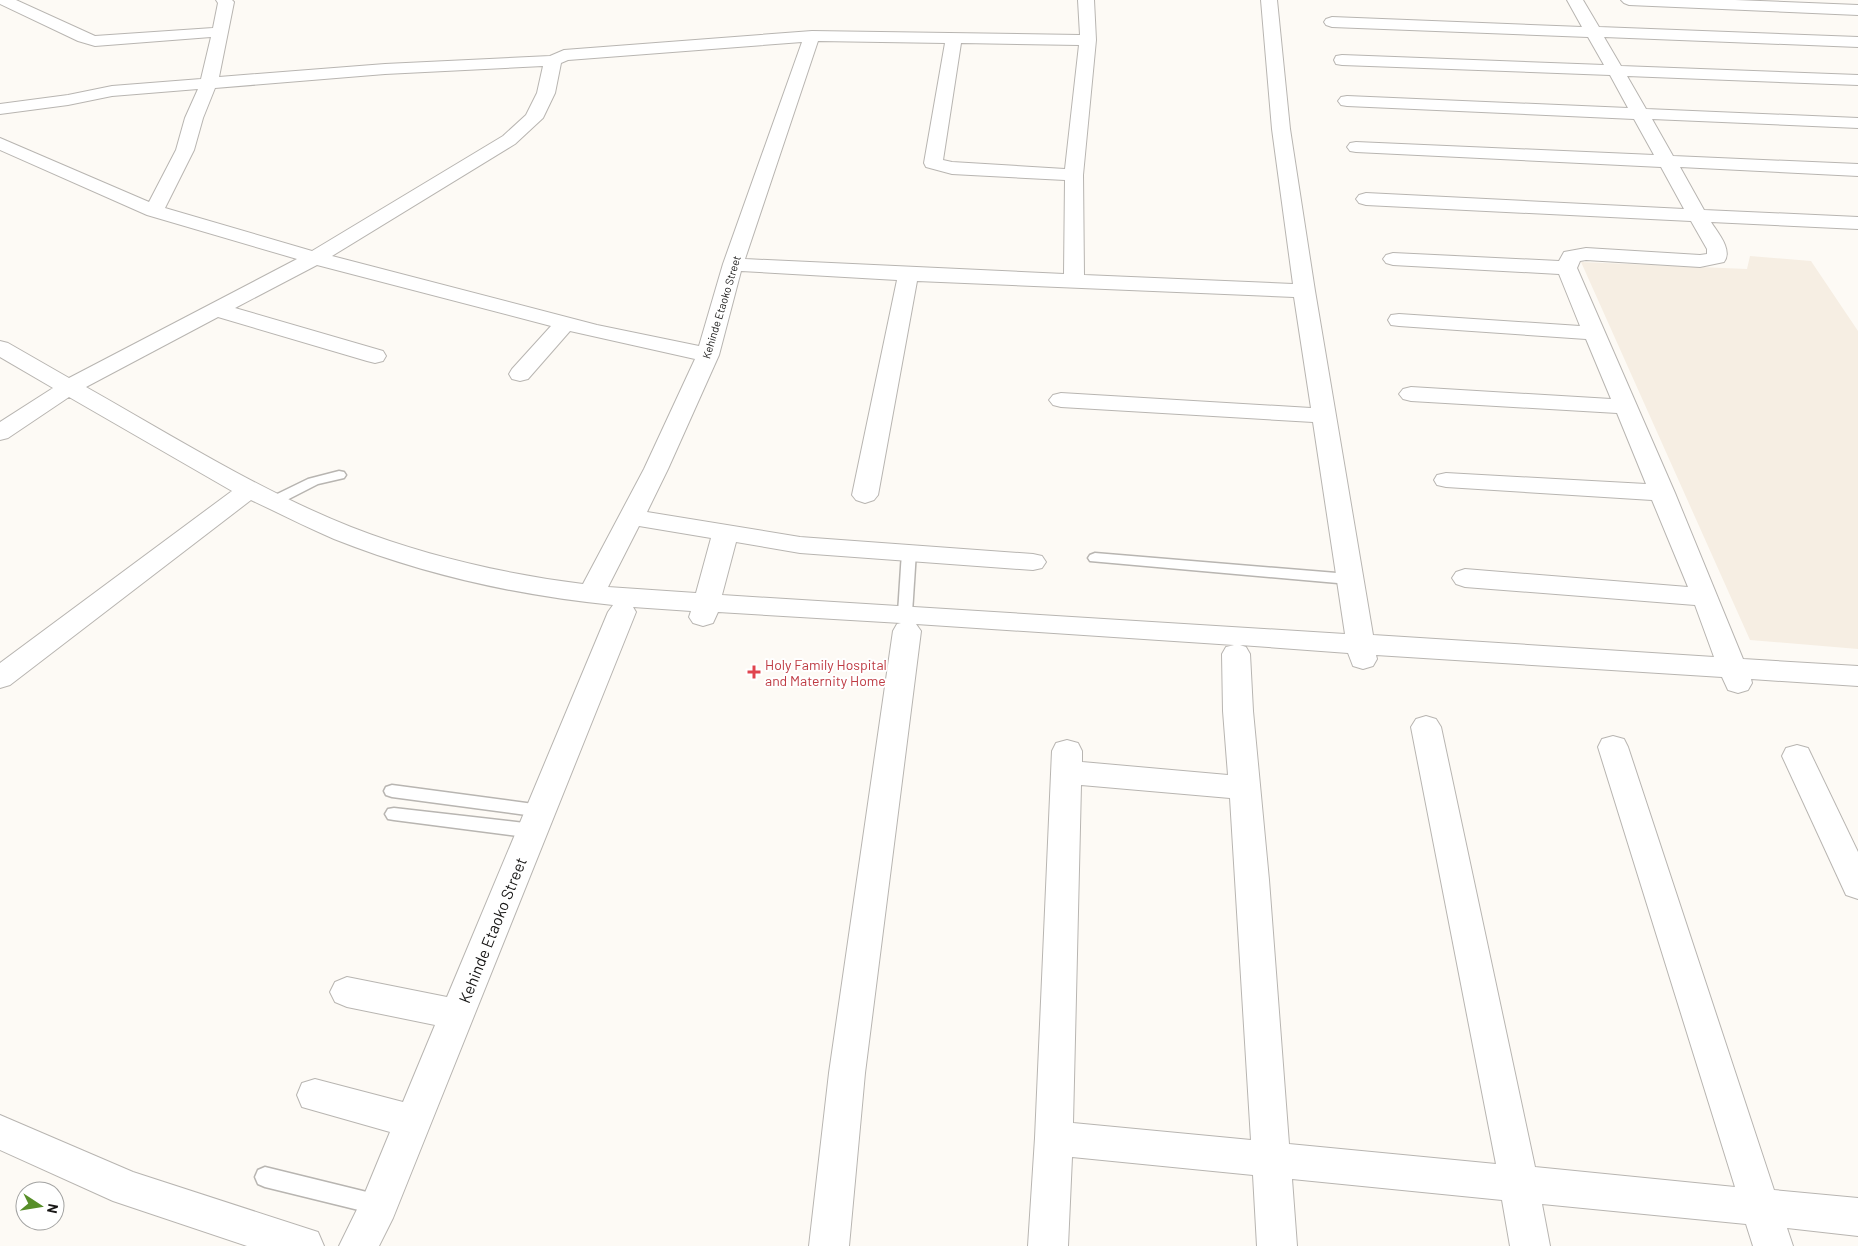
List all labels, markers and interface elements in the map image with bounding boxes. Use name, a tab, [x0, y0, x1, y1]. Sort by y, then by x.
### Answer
street label: Kehinde Etaoko Street	[699, 254, 743, 360]
place label: Holy Family Hospital and Maternity Home	[765, 656, 887, 689]
marker: Holy Family Hospital and Maternity Home	[747, 665, 761, 679]
street label: Kehinde Etaoko Street	[454, 854, 530, 1006]
north arrow	[15, 1181, 65, 1231]
text: N	[44, 1202, 62, 1215]

